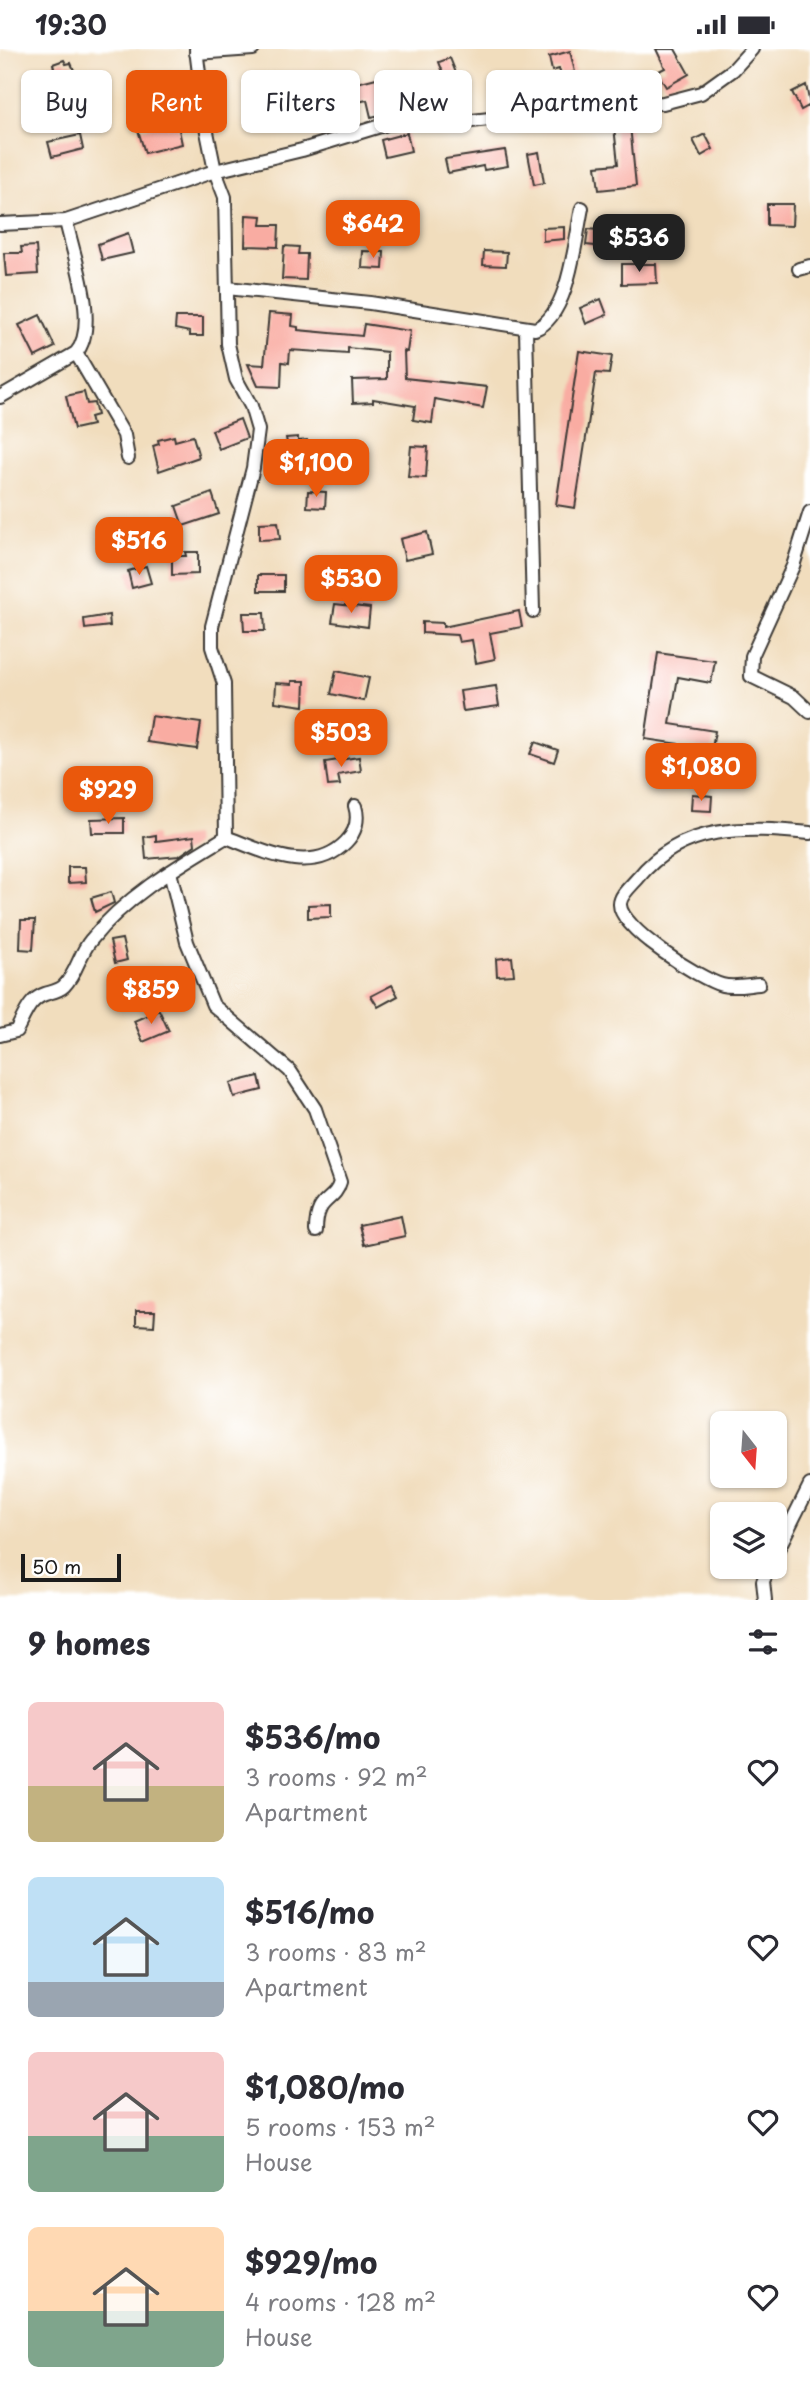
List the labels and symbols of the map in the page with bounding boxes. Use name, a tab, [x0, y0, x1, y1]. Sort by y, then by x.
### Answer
pin: $642	[332, 201, 414, 260]
pin: $536	[598, 215, 680, 274]
pin: $1,100	[259, 440, 373, 499]
pin: $516	[98, 517, 180, 577]
pin: $530	[310, 555, 392, 615]
pin: $503	[300, 709, 382, 769]
pin: $1,080	[644, 743, 758, 803]
pin: $929	[67, 767, 149, 826]
pin: $859	[110, 967, 192, 1026]
north arrow	[710, 1411, 788, 1487]
scale bar	[21, 1551, 121, 1583]

